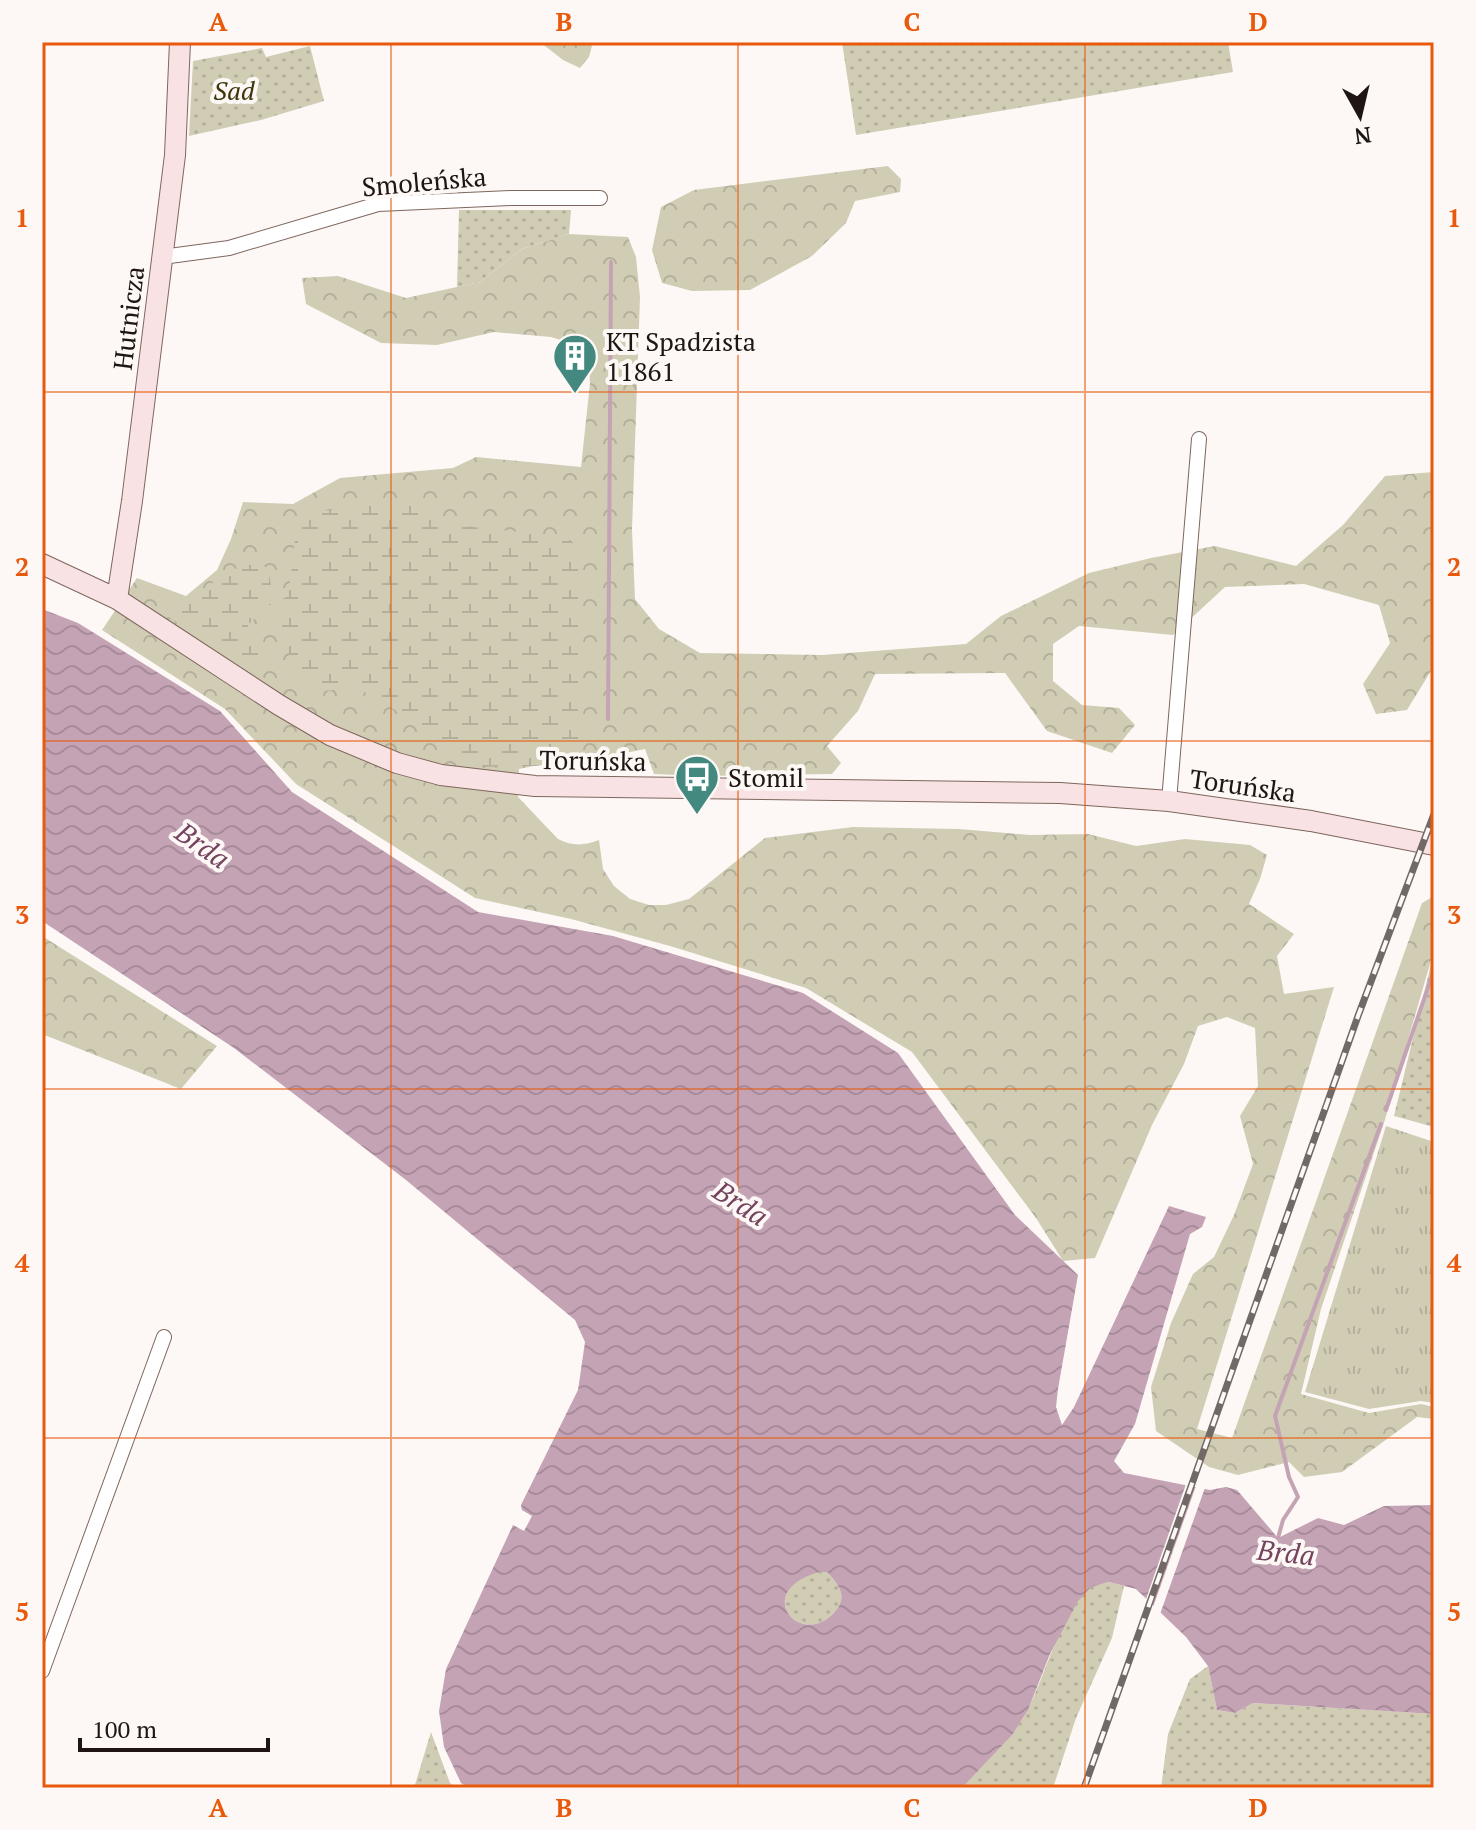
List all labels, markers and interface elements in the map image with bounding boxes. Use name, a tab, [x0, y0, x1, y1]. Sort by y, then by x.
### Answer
text: A	[209, 4, 228, 38]
text: B	[556, 4, 572, 38]
text: C	[904, 4, 920, 38]
text: D	[1248, 4, 1268, 38]
park label: Sad	[213, 73, 256, 107]
north arrow	[1320, 76, 1400, 156]
text: N	[1352, 121, 1373, 152]
street label: Smoleńska	[360, 159, 488, 203]
text: 1	[15, 200, 29, 234]
text: 1	[1447, 200, 1461, 234]
street label: Hutnicza	[105, 264, 151, 372]
place label: KT Spadzista 11861	[606, 324, 756, 388]
building icon: KT Spadzista 11861	[551, 332, 599, 395]
text: 2	[15, 549, 29, 583]
text: 2	[1447, 549, 1461, 583]
street label: Toruńska	[539, 742, 647, 778]
bus stop icon: Stomil	[673, 753, 721, 816]
place label: Stomil	[728, 760, 804, 794]
street label: Toruńska	[1188, 761, 1298, 809]
water label: Brda	[168, 813, 237, 877]
text: 3	[15, 897, 29, 931]
text: 3	[1447, 897, 1461, 931]
water label: Brda	[706, 1171, 775, 1234]
text: 4	[15, 1245, 30, 1279]
text: 4	[1447, 1245, 1462, 1279]
water label: Brda	[1254, 1530, 1317, 1573]
text: 5	[15, 1594, 29, 1628]
text: 5	[1447, 1594, 1461, 1628]
scale bar	[80, 1702, 268, 1752]
text: 100 m	[92, 1713, 157, 1745]
text: A	[209, 1790, 228, 1824]
text: B	[556, 1790, 572, 1824]
text: C	[904, 1790, 920, 1824]
text: D	[1248, 1790, 1268, 1824]

